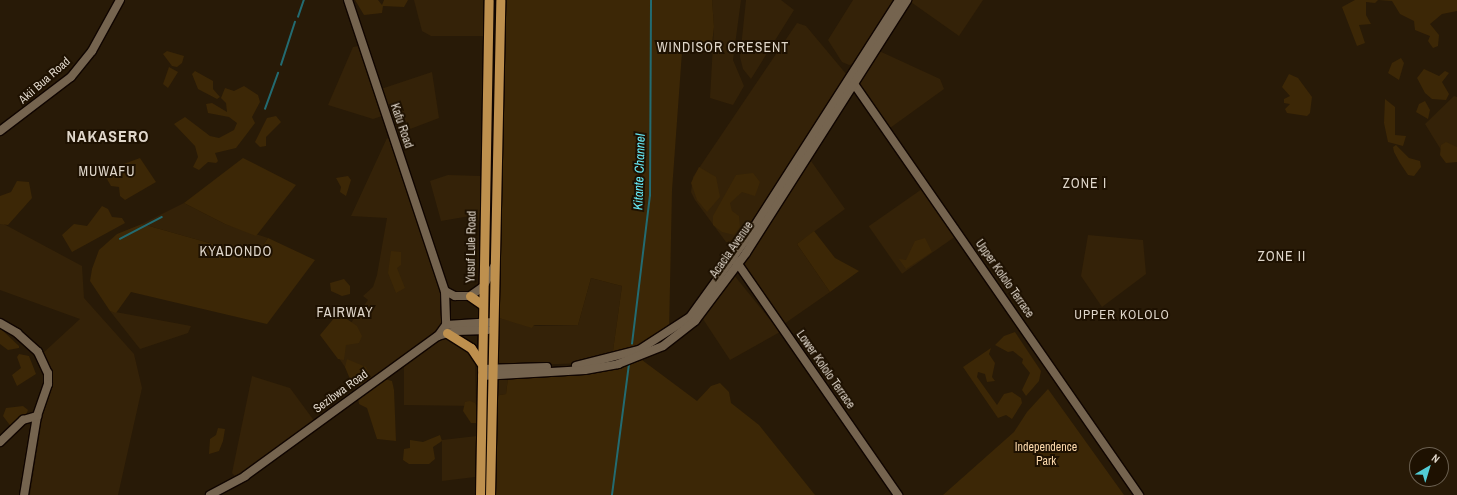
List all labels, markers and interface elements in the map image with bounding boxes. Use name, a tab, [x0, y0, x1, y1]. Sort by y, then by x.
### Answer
district label: WINDISOR CRESENT	[657, 39, 789, 55]
street label: Akii Bua Road	[16, 55, 74, 107]
street label: Kafu Road	[387, 102, 415, 150]
district label: NAKASERO	[66, 126, 150, 146]
water label: Kitante Channel	[631, 134, 649, 210]
district label: MUWAFU	[78, 163, 136, 179]
district label: ZONE I	[1063, 175, 1107, 191]
street label: Yusuf Lule Road	[464, 211, 480, 283]
street label: Acacia Avenue	[707, 219, 757, 281]
street label: Upper Kololo Terrace	[972, 237, 1036, 321]
district label: KYADONDO	[200, 243, 272, 259]
district label: ZONE II	[1258, 248, 1306, 264]
district label: FAIRWAY	[316, 304, 374, 320]
district label: UPPER KOLOLO	[1074, 307, 1170, 323]
street label: Lower Kololo Terrace	[793, 328, 857, 412]
street label: Sezibwa Road	[311, 367, 371, 417]
park label: Independence Park	[1015, 441, 1077, 469]
north arrow	[1409, 447, 1449, 487]
text: N	[1429, 451, 1443, 466]

